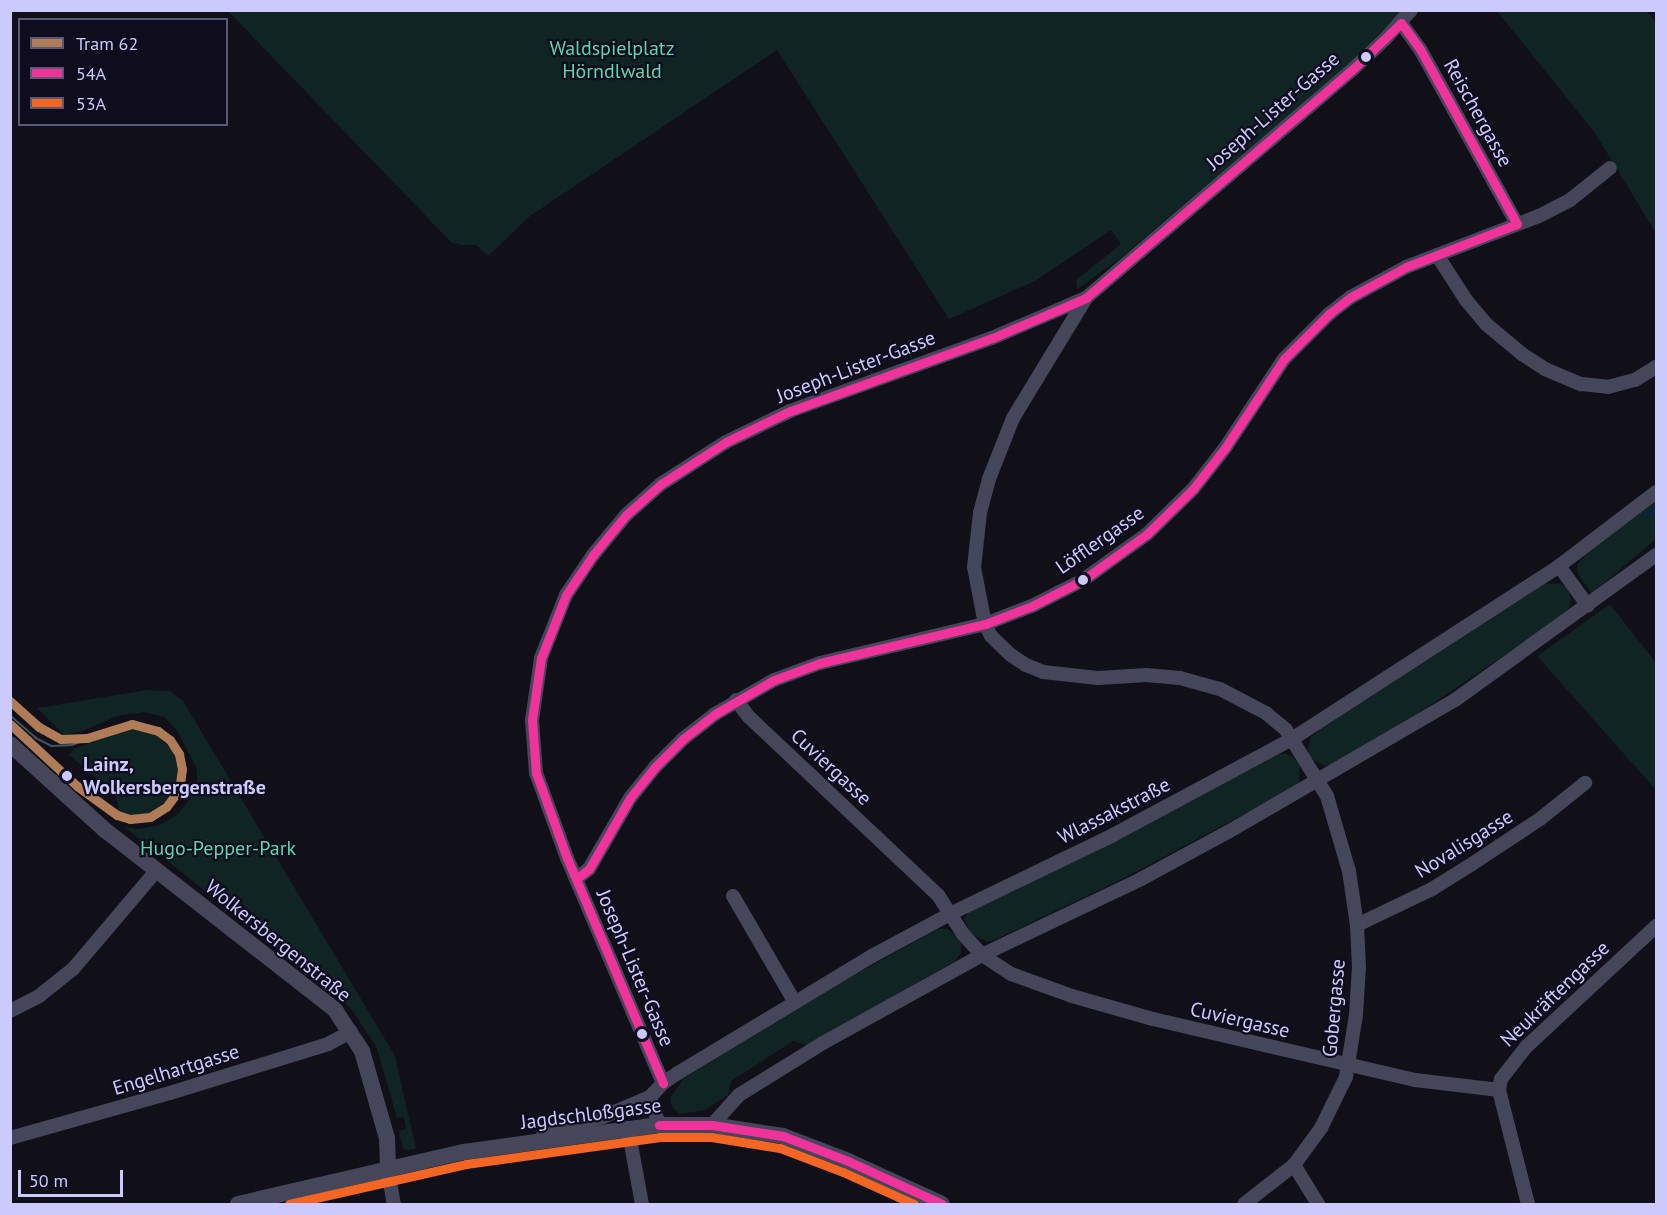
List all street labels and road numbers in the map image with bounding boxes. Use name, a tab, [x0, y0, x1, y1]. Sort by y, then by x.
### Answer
street label: Joseph-Lister-Gasse	[1202, 47, 1344, 175]
street label: Reischergasse	[1439, 55, 1517, 171]
street label: Joseph-Lister-Gasse	[773, 326, 939, 408]
street label: Löfflergasse	[1051, 501, 1149, 579]
street label: Cuviergasse	[786, 724, 876, 810]
street label: Wlassakstraße	[1054, 772, 1174, 850]
street label: Novalisgasse	[1411, 804, 1517, 884]
street label: Wolkersbergenstraße	[200, 875, 356, 1007]
street label: Joseph-Lister-Gasse	[591, 886, 679, 1050]
street label: Neukräftengasse	[1496, 936, 1614, 1052]
street label: Gobergasse	[1318, 958, 1350, 1058]
street label: Cuviergasse	[1188, 997, 1292, 1043]
street label: Engelhartgasse	[110, 1039, 242, 1101]
street label: Jagdschloßgasse	[519, 1093, 663, 1135]

